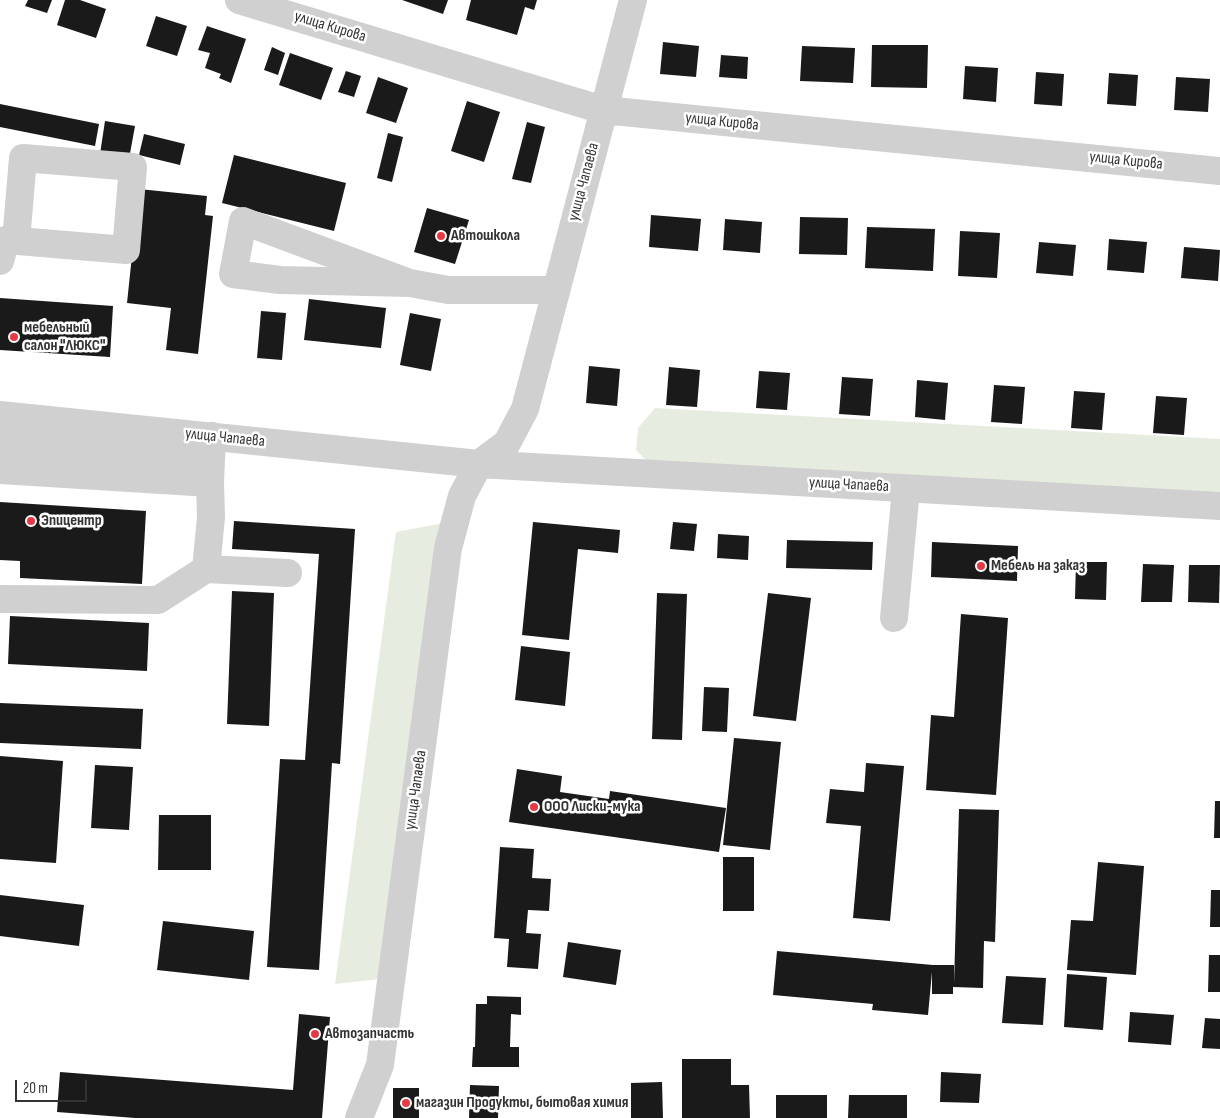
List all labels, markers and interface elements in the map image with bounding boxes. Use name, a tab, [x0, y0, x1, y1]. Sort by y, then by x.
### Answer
street label: улица Кирова	[292, 7, 368, 47]
street label: улица Кирова	[684, 109, 760, 135]
street label: улица Чапаева	[564, 141, 604, 223]
street label: улица Кирова	[1088, 148, 1164, 174]
place label: Автошкола	[451, 226, 520, 246]
marker: Автошкола	[435, 230, 447, 242]
place label: мебельный салон "ЛЮКС"	[24, 318, 106, 356]
marker: мебельный салон "ЛЮКС"	[8, 331, 20, 343]
street label: улица Чапаева	[184, 424, 266, 452]
street label: улица Чапаева	[809, 473, 889, 497]
place label: Эпицентр	[41, 511, 102, 531]
marker: Эпицентр	[25, 515, 37, 527]
place label: Мебель на заказ	[991, 556, 1085, 576]
marker: Мебель на заказ	[975, 560, 987, 572]
street label: улица Чапаева	[401, 749, 431, 831]
place label: ООО Лиски-мука	[544, 797, 641, 817]
marker: ООО Лиски-мука	[528, 801, 540, 813]
place label: Автозапчасть	[325, 1024, 414, 1044]
marker: Автозапчасть	[309, 1028, 321, 1040]
scale bar	[18, 1070, 90, 1102]
text: 20 m	[23, 1079, 48, 1098]
place label: магазин Продукты, бытовая химия	[416, 1093, 628, 1113]
marker: магазин Продукты, бытовая химия	[400, 1097, 412, 1109]

